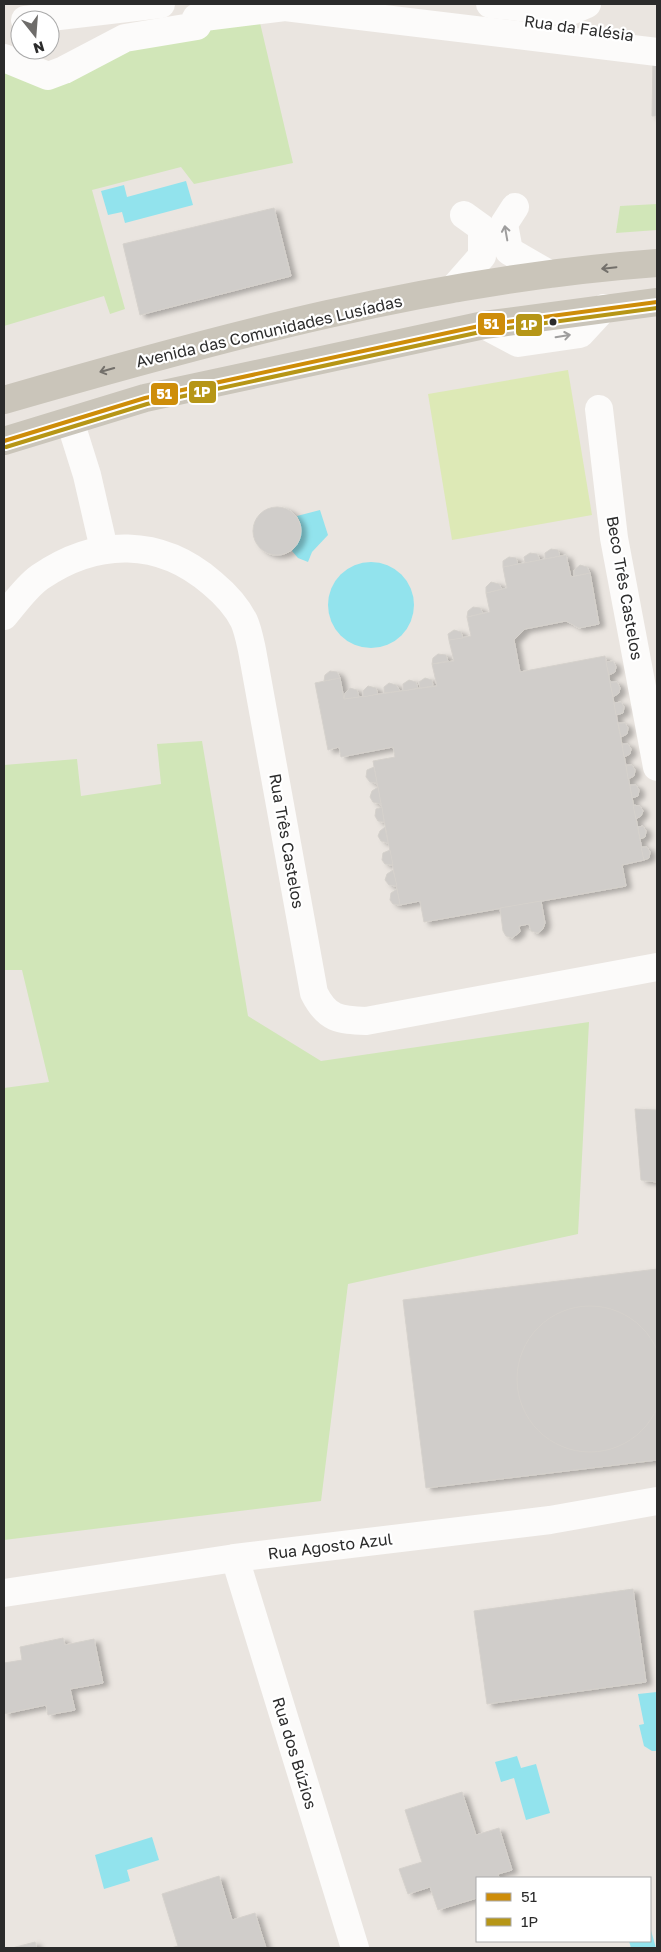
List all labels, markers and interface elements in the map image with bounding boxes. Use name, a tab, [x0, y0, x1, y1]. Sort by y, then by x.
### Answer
north arrow	[10, 10, 60, 60]
street label: Rua da Falésia	[523, 10, 635, 46]
text: N	[31, 38, 47, 58]
one-way arrow	[500, 226, 510, 242]
one-way arrow	[601, 263, 617, 273]
street label: Avenida das Comunidades Lusíadas	[134, 291, 404, 371]
line badge: 51	[477, 312, 506, 336]
line badge: 1P	[515, 313, 543, 337]
text: 51	[483, 315, 499, 332]
text: 1P	[521, 316, 537, 333]
unlabelled marker	[548, 317, 558, 327]
one-way arrow	[555, 331, 571, 341]
one-way arrow	[100, 366, 116, 376]
line badge: 1P	[188, 380, 217, 404]
line badge: 51	[150, 382, 179, 406]
text: 1P	[194, 383, 210, 400]
text: 51	[156, 385, 172, 402]
street label: Beco Três Castelos	[602, 514, 648, 662]
street label: Rua Três Castelos	[265, 772, 309, 910]
street label: Rua Agosto Azul	[266, 1528, 394, 1564]
street label: Rua dos Búzios	[268, 1695, 322, 1811]
legend	[476, 1877, 651, 1942]
text: 51	[521, 1887, 537, 1905]
text: 1P	[521, 1912, 538, 1930]

